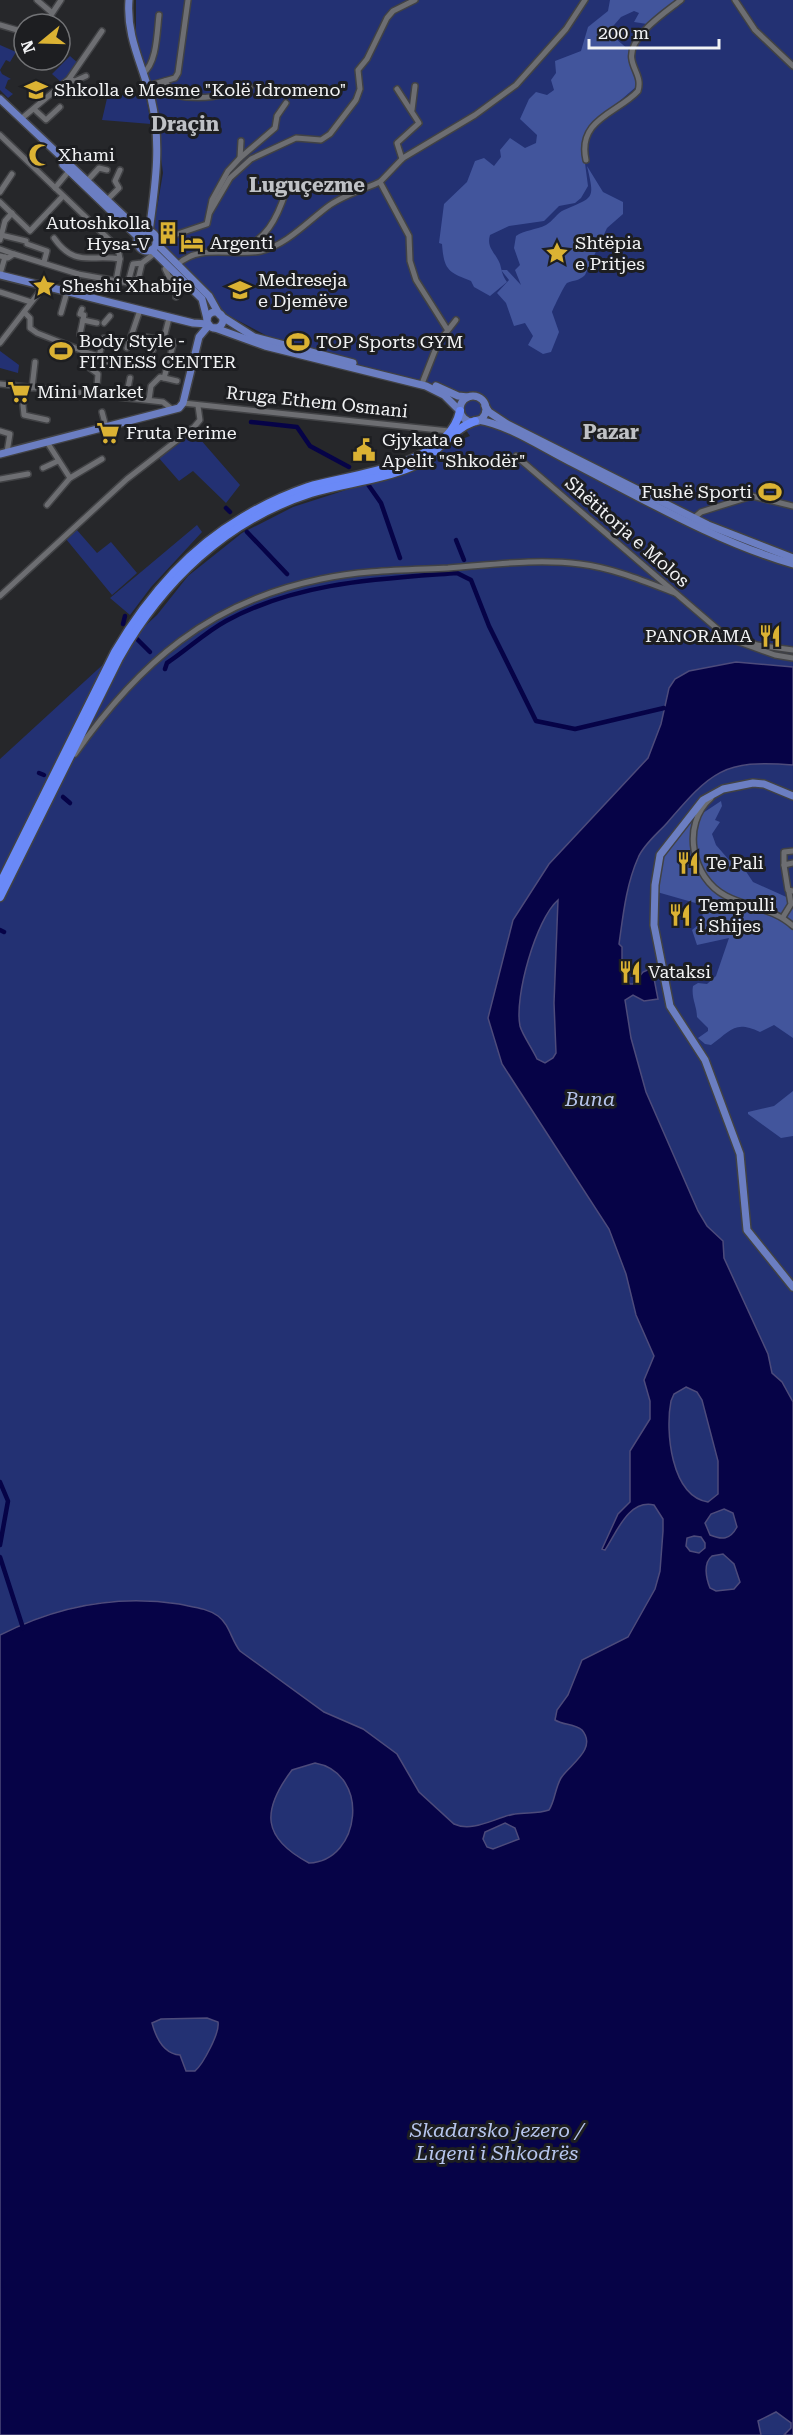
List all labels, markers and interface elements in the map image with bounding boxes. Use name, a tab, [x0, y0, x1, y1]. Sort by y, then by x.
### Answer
north arrow	[12, 12, 72, 72]
scale bar	[589, 12, 720, 50]
text: 200 m	[598, 22, 649, 43]
text: N	[17, 38, 39, 56]
school or university icon: Shkolla e Mesme "Kolë Idromeno"	[23, 77, 49, 103]
place label: Shkolla e Mesme "Kolë Idromeno"	[54, 79, 346, 100]
district label: Draçin	[151, 112, 220, 136]
mosque icon: Xhami	[27, 142, 53, 168]
place label: Xhami	[58, 144, 115, 165]
district label: Luguçezme	[249, 173, 365, 197]
place label: Autoshkolla Hysa-V	[46, 212, 150, 254]
building icon: Autoshkolla Hysa-V	[155, 220, 181, 246]
hotel icon: Argenti	[179, 230, 205, 256]
place label: Argenti	[210, 232, 274, 253]
place label: Shtëpia e Pritjes	[575, 232, 645, 274]
place icon: Shtëpia e Pritjes	[544, 240, 570, 266]
place label: Medreseja e Djemëve	[258, 269, 348, 311]
place icon: Sheshi Xhabije	[31, 273, 57, 299]
place label: Sheshi Xhabije	[62, 275, 193, 296]
school or university icon: Medreseja e Djemëve	[227, 277, 253, 303]
sports icon: TOP Sports GYM	[285, 329, 311, 355]
place label: Body Style - FITNESS CENTER	[79, 330, 237, 372]
place label: TOP Sports GYM	[316, 331, 463, 352]
sports icon: Body Style - FITNESS CENTER	[48, 338, 74, 364]
supermarket icon: Mini Market	[6, 379, 32, 405]
place label: Mini Market	[37, 381, 144, 402]
street label: Rruga Ethem Osmani	[225, 382, 409, 422]
supermarket icon: Fruta Perime	[95, 420, 121, 446]
district label: Pazar	[583, 420, 639, 444]
place label: Fruta Perime	[126, 422, 237, 443]
place label: Gjykata e Apelit "Shkodër"	[382, 429, 526, 471]
public building icon: Gjykata e Apelit "Shkodër"	[351, 437, 377, 463]
street label: Shëtitorja e Molos	[561, 472, 694, 591]
sports icon: Fushë Sporti	[757, 479, 783, 505]
place label: Fushë Sporti	[641, 481, 752, 502]
restaurant icon: PANORAMA	[757, 623, 783, 649]
place label: PANORAMA	[645, 625, 752, 646]
restaurant icon: Te Pali	[675, 850, 701, 876]
place label: Te Pali	[706, 852, 764, 873]
place label: Tempulli i Shijes	[698, 894, 775, 936]
restaurant icon: Tempulli i Shijes	[667, 902, 693, 928]
restaurant icon: Vataksi	[617, 959, 643, 985]
place label: Vataksi	[648, 961, 711, 982]
water label: Buna	[564, 1087, 615, 1111]
water label: Skadarsko jezero / Liqeni i Shkodrës	[409, 2118, 586, 2165]

